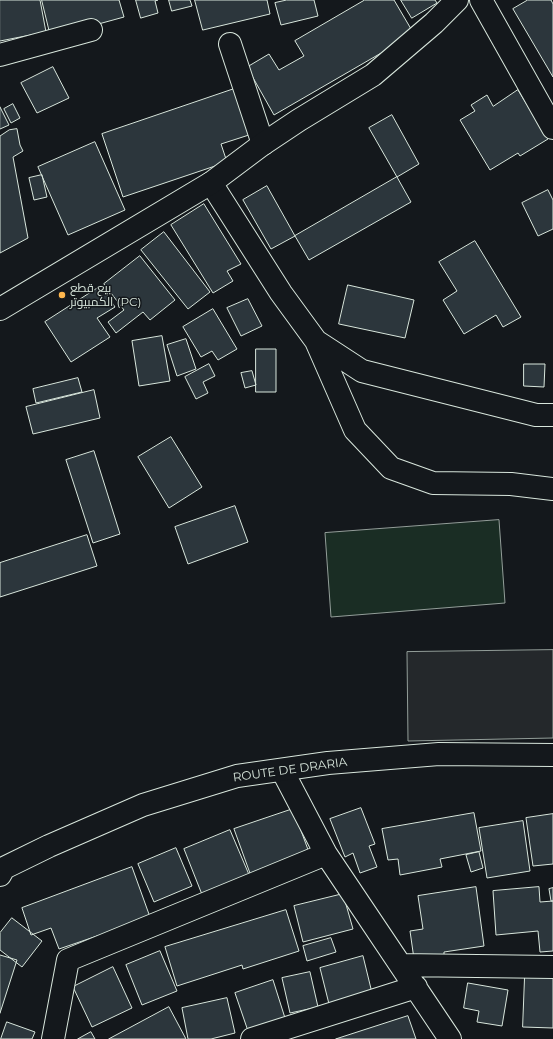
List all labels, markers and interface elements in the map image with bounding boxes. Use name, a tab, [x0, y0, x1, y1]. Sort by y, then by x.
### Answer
place label: بيع قطع الكمبيوتر (PC)	[70, 281, 141, 309]
marker: بيع قطع الكمبيوتر (PC)	[57, 290, 67, 300]
street label: ROUTE DE DRARIA	[232, 755, 348, 785]

